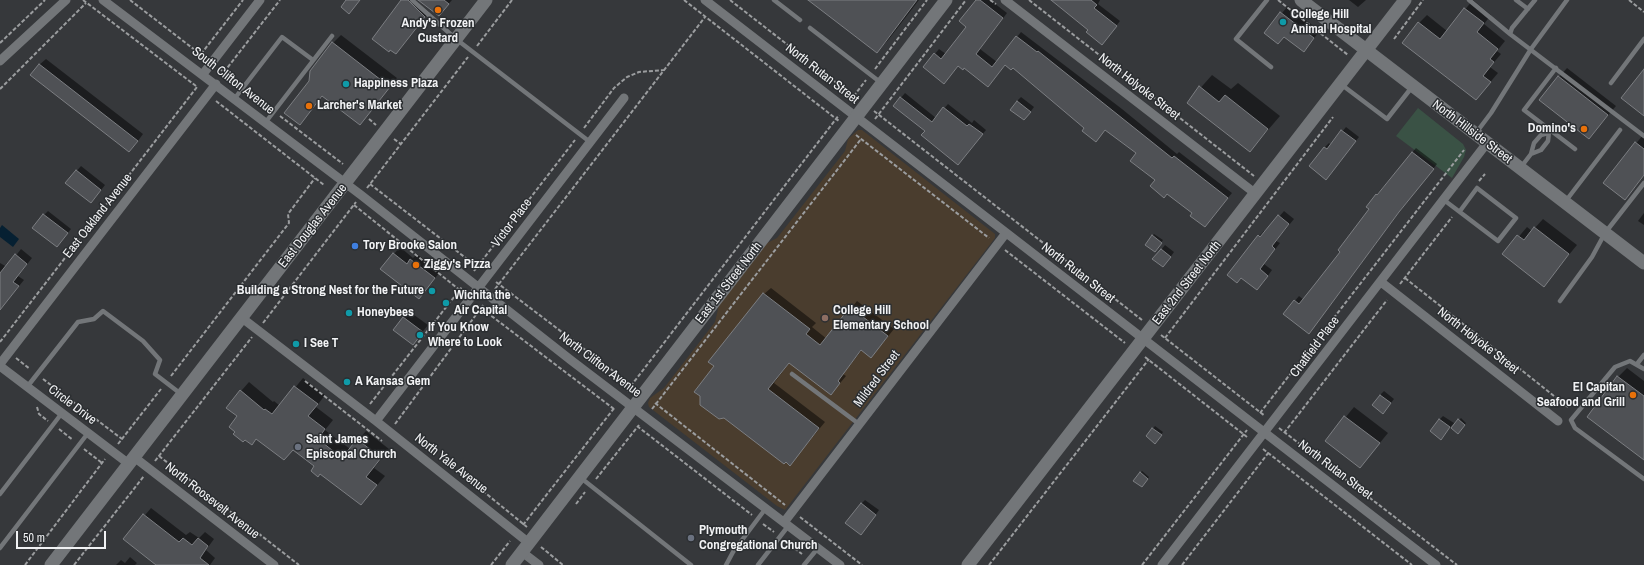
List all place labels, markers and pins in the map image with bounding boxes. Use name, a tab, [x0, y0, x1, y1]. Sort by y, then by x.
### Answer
marker: Andy's Frozen Custard	[433, 5, 443, 15]
place label: College Hill Animal Hospital	[1291, 7, 1372, 38]
place label: Andy's Frozen Custard	[401, 16, 475, 47]
marker: College Hill Animal Hospital	[1278, 17, 1288, 27]
place label: Happiness Plaza	[354, 76, 438, 92]
marker: Happiness Plaza	[341, 79, 351, 89]
place label: Larcher's Market	[317, 98, 402, 114]
marker: Larcher's Market	[304, 101, 314, 111]
place label: Domino's	[1528, 121, 1576, 137]
marker: Domino's	[1579, 124, 1589, 134]
place label: Tory Brooke Salon	[363, 238, 457, 254]
marker: Tory Brooke Salon	[350, 241, 360, 251]
place label: Ziggy's Pizza	[424, 257, 491, 273]
marker: Ziggy's Pizza	[411, 260, 421, 270]
place label: Building a Strong Nest for the Future	[237, 283, 424, 299]
marker: Building a Strong Nest for the Future	[427, 286, 437, 296]
place label: Wichita the Air Capital	[454, 288, 511, 319]
marker: Wichita the Air Capital	[441, 298, 451, 308]
place label: College Hill Elementary School	[833, 303, 929, 334]
place label: Honeybees	[357, 305, 414, 321]
marker: Honeybees	[344, 308, 354, 318]
marker: College Hill Elementary School	[820, 313, 830, 323]
place label: If You Know Where to Look	[428, 320, 502, 351]
marker: If You Know Where to Look	[415, 330, 425, 340]
place label: I See T	[304, 336, 338, 352]
marker: I See T	[291, 339, 301, 349]
place label: A Kansas Gem	[355, 374, 430, 390]
marker: A Kansas Gem	[342, 377, 352, 387]
place label: El Capitan Seafood and Grill	[1537, 380, 1625, 411]
marker: El Capitan Seafood and Grill	[1628, 390, 1638, 400]
place label: Saint James Episcopal Church	[306, 432, 397, 463]
marker: Saint James Episcopal Church	[293, 442, 303, 452]
place label: Plymouth Congregational Church	[699, 523, 817, 554]
marker: Plymouth Congregational Church	[686, 533, 696, 543]

